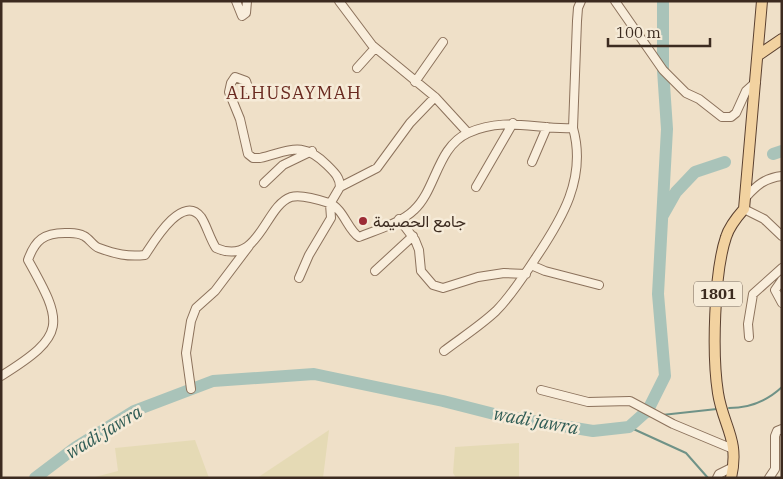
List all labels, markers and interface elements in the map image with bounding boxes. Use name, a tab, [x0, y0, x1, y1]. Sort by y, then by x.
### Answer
scale bar	[608, 15, 710, 47]
text: 100 m	[616, 23, 661, 42]
district label: ALHUSAYMAH	[226, 81, 362, 104]
place label: جامع الحصيمة	[373, 211, 466, 233]
marker: جامع الحصيمة	[357, 215, 369, 227]
road number: 1801	[694, 282, 742, 306]
water label: wadi jawra	[61, 400, 146, 463]
water label: wadi jawra	[492, 402, 580, 439]

